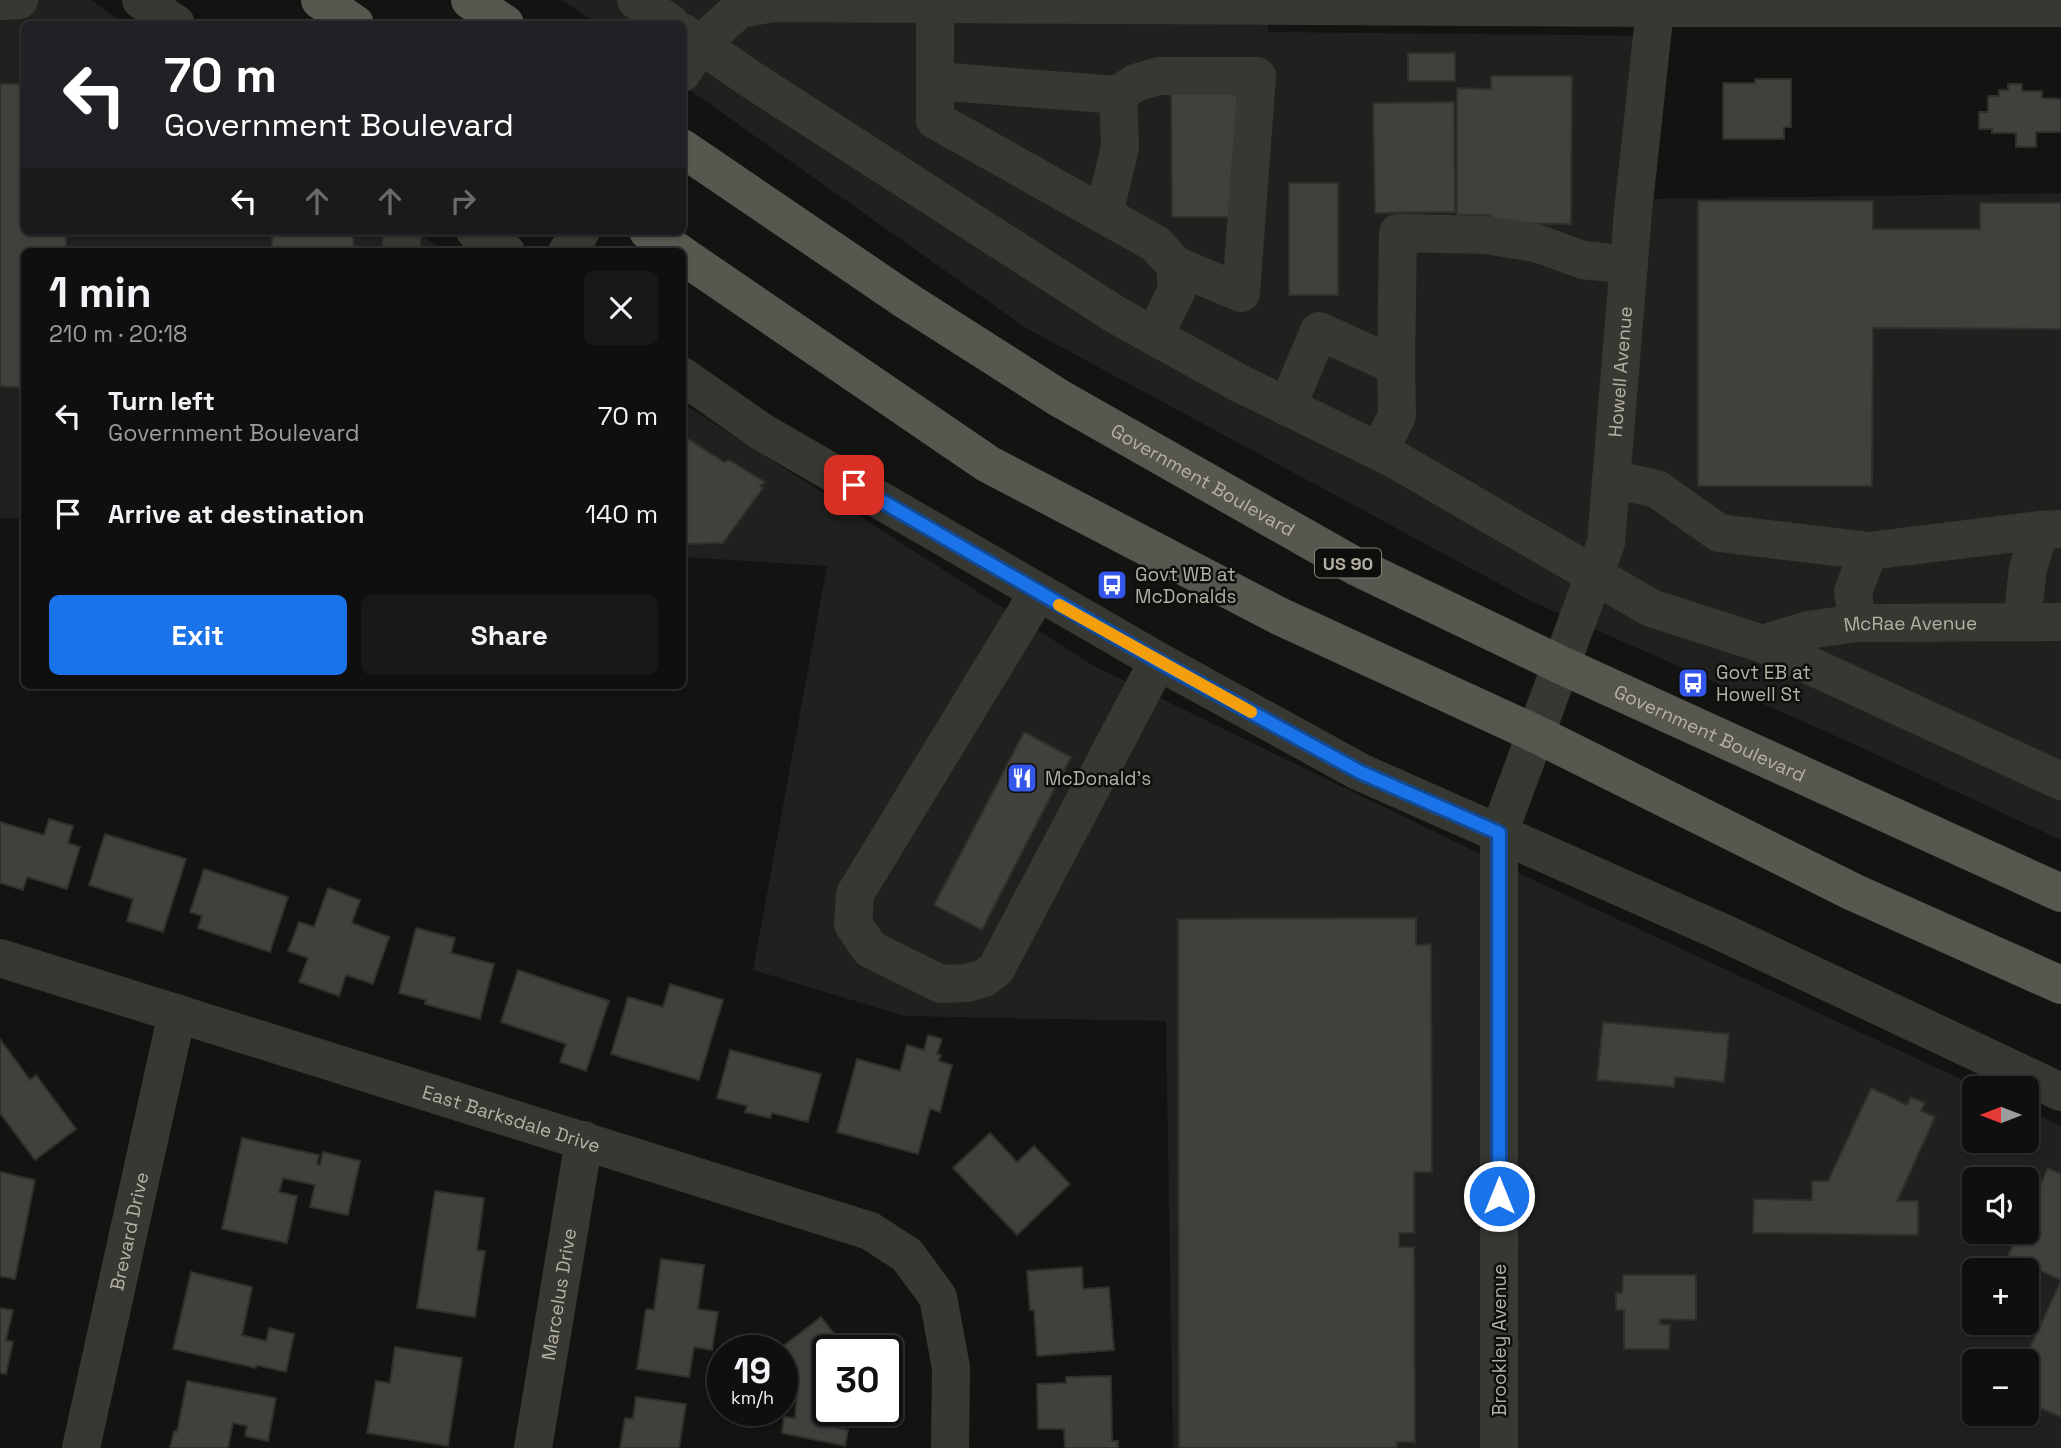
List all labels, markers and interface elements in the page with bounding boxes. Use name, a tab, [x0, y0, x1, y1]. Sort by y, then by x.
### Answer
text: 70 m	[164, 44, 277, 106]
icon: left	[49, 49, 140, 140]
text: Government Boulevard	[164, 105, 514, 145]
icon: left	[225, 182, 263, 220]
icon: ahead	[298, 182, 336, 220]
icon: ahead	[371, 182, 409, 220]
icon: right	[444, 182, 482, 220]
text: 1 min	[49, 266, 152, 319]
button: close	[584, 271, 658, 345]
street label: Howell Avenue	[1602, 305, 1638, 438]
text: 210 m · 20:18	[49, 319, 187, 349]
text: Turn left	[108, 384, 215, 418]
icon: left	[49, 397, 87, 435]
text: 70 m	[598, 399, 658, 433]
text: Government Boulevard	[108, 418, 360, 448]
street label: Government Boulevard	[1106, 418, 1300, 542]
pin	[824, 455, 884, 515]
icon: arrive	[835, 466, 873, 504]
icon: arrive	[49, 495, 87, 533]
text: Arrive at destination	[108, 497, 365, 531]
text: 140 m	[585, 497, 658, 531]
road number: US 90	[1315, 548, 1381, 578]
place label: Govt WB at McDonalds	[1135, 562, 1237, 609]
bus stop icon: Govt WB at McDonalds	[1095, 568, 1129, 602]
button: Exit	[49, 595, 347, 675]
button: Share	[361, 595, 658, 675]
street label: McRae Avenue	[1842, 610, 1977, 637]
place label: Govt EB at Howell St	[1716, 660, 1811, 707]
bus stop icon: Govt EB at Howell St	[1676, 666, 1710, 700]
street label: Government Boulevard	[1610, 678, 1810, 787]
restaurant icon: McDonald's	[1005, 761, 1039, 795]
place label: McDonald's	[1045, 766, 1151, 791]
north arrow	[1962, 1076, 2039, 1153]
map controls	[1962, 1076, 2039, 1426]
street label: East Barksdale Drive	[419, 1079, 604, 1158]
position arrow	[1462, 1159, 1536, 1233]
button: sound	[1962, 1167, 2039, 1244]
street label: Brevard Drive	[104, 1170, 154, 1293]
street label: Marcelus Drive	[535, 1226, 582, 1362]
button: +	[1962, 1258, 2039, 1335]
street label: Brookley Avenue	[1487, 1264, 1512, 1416]
speed limit sign: 30	[812, 1335, 903, 1426]
text: 19	[734, 1349, 771, 1393]
button: −	[1962, 1349, 2039, 1426]
text: km/h	[731, 1386, 774, 1409]

